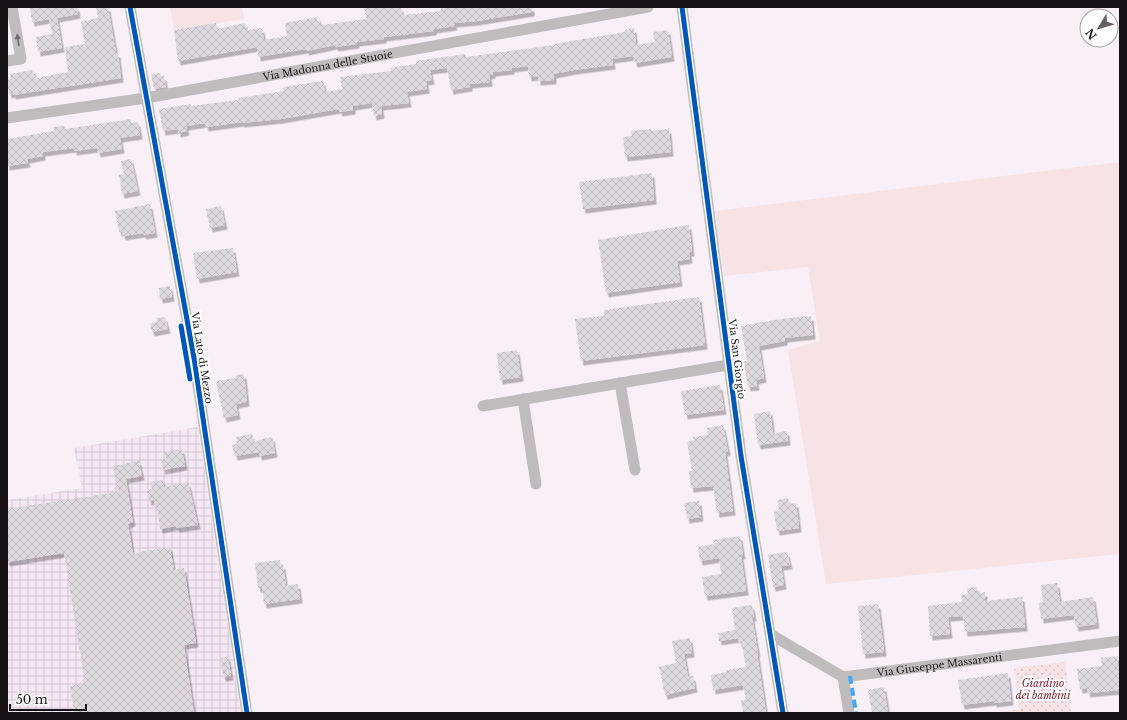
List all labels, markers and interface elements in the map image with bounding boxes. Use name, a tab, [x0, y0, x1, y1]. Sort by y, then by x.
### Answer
north arrow	[1079, 8, 1119, 48]
text: N	[1082, 25, 1100, 43]
one-way arrow	[15, 34, 21, 46]
street label: Via Madonna delle Stuoie	[261, 47, 394, 83]
street label: Via Lato di Mezzo	[188, 310, 216, 405]
street label: Via San Giorgio	[726, 317, 748, 400]
street label: Via Giuseppe Massarenti	[875, 650, 1004, 679]
park label: Giardino dei bambini	[1016, 677, 1071, 702]
scale bar	[10, 686, 86, 712]
text: 50 m	[16, 692, 48, 707]

